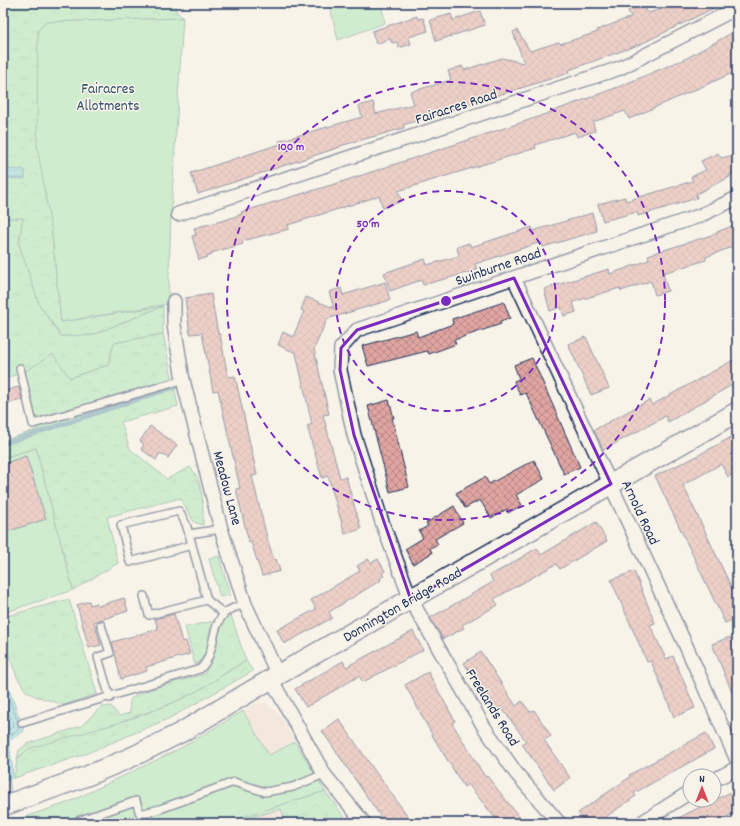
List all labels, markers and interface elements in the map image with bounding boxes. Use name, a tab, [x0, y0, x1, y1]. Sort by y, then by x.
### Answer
park label: Fairacres Allotments	[76, 79, 140, 118]
street label: Fairacres Road	[413, 84, 500, 132]
text: 100 m	[278, 139, 304, 156]
text: 50 m	[356, 216, 380, 233]
street label: Swinburne Road	[453, 243, 545, 293]
centre of rings	[439, 294, 453, 308]
street label: Meadow Lane	[206, 449, 247, 528]
street label: Arnold Road	[615, 477, 664, 549]
street label: Donnington Bridge Road	[339, 563, 467, 649]
street label: Freelands Road	[459, 665, 524, 751]
north arrow	[682, 768, 722, 808]
text: N	[699, 772, 705, 788]

